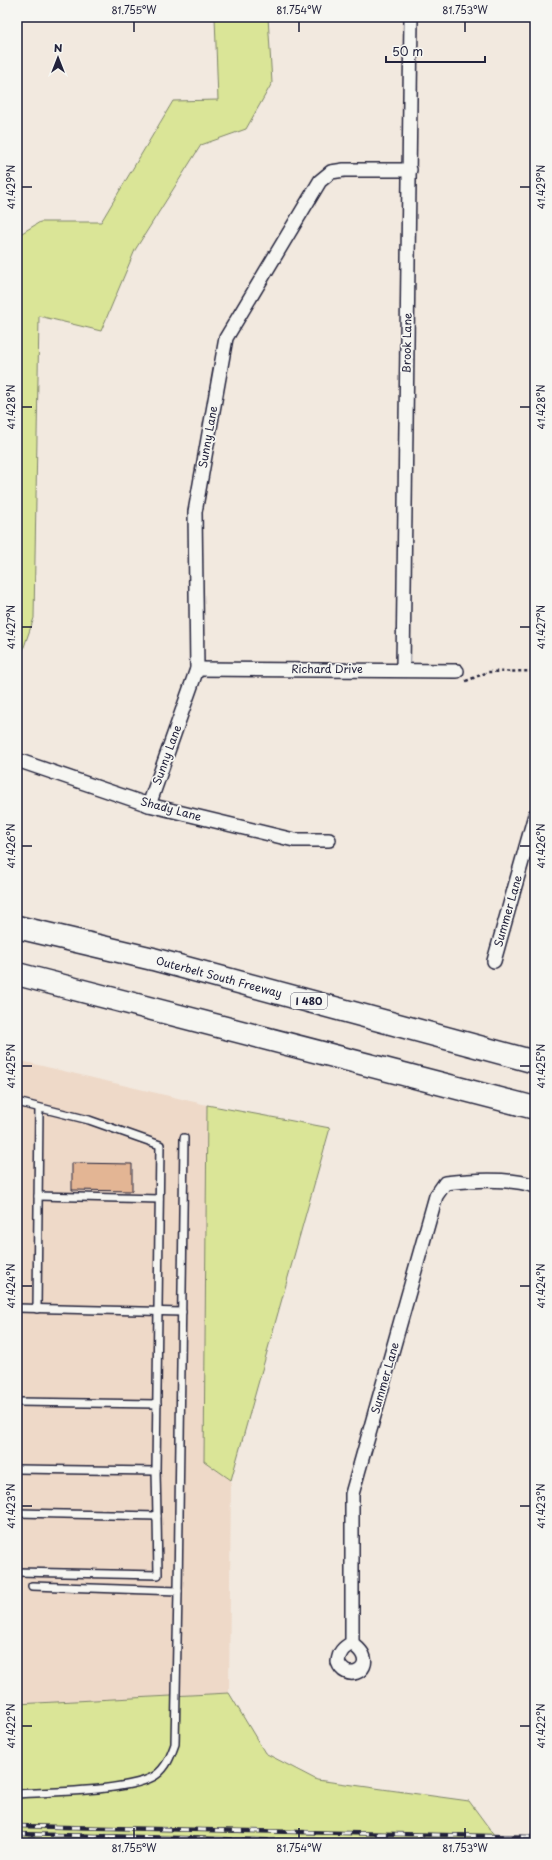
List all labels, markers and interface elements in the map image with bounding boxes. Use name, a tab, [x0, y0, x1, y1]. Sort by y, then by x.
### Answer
text: 81.755°W	[111, 2, 157, 17]
text: 81.754°W	[276, 2, 322, 17]
text: 81.753°W	[442, 2, 488, 17]
north arrow	[38, 38, 78, 78]
scale bar	[386, 38, 485, 64]
text: N	[54, 39, 63, 56]
text: 50 m	[392, 42, 423, 60]
text: 41.429°N	[3, 165, 18, 209]
text: 41.429°N	[533, 165, 548, 209]
street label: Brook Lane	[397, 313, 416, 373]
text: 41.428°N	[3, 384, 18, 429]
text: 41.428°N	[533, 384, 548, 429]
street label: Sunny Lane	[194, 404, 221, 469]
text: 41.427°N	[3, 605, 18, 649]
text: 41.427°N	[533, 605, 548, 649]
street label: Richard Drive	[291, 660, 363, 677]
street label: Sunny Lane	[148, 722, 185, 787]
street label: Shady Lane	[139, 792, 204, 825]
text: 41.426°N	[3, 823, 18, 869]
text: 41.426°N	[533, 823, 548, 869]
street label: Summer Lane	[489, 873, 526, 949]
street label: Outerbelt South Freeway	[154, 951, 284, 1002]
road number: I 480	[291, 993, 327, 1009]
text: 41.425°N	[3, 1043, 18, 1088]
text: 41.425°N	[533, 1043, 548, 1088]
text: 41.424°N	[3, 1263, 18, 1308]
text: 41.424°N	[533, 1263, 548, 1308]
street label: Summer Lane	[366, 1340, 403, 1416]
text: 41.423°N	[3, 1483, 18, 1529]
text: 41.423°N	[533, 1483, 548, 1529]
text: 41.422°N	[3, 1703, 18, 1748]
text: 41.422°N	[533, 1703, 548, 1748]
text: 81.755°W	[111, 1840, 157, 1855]
text: 81.754°W	[276, 1840, 322, 1855]
text: 81.753°W	[442, 1840, 488, 1855]

